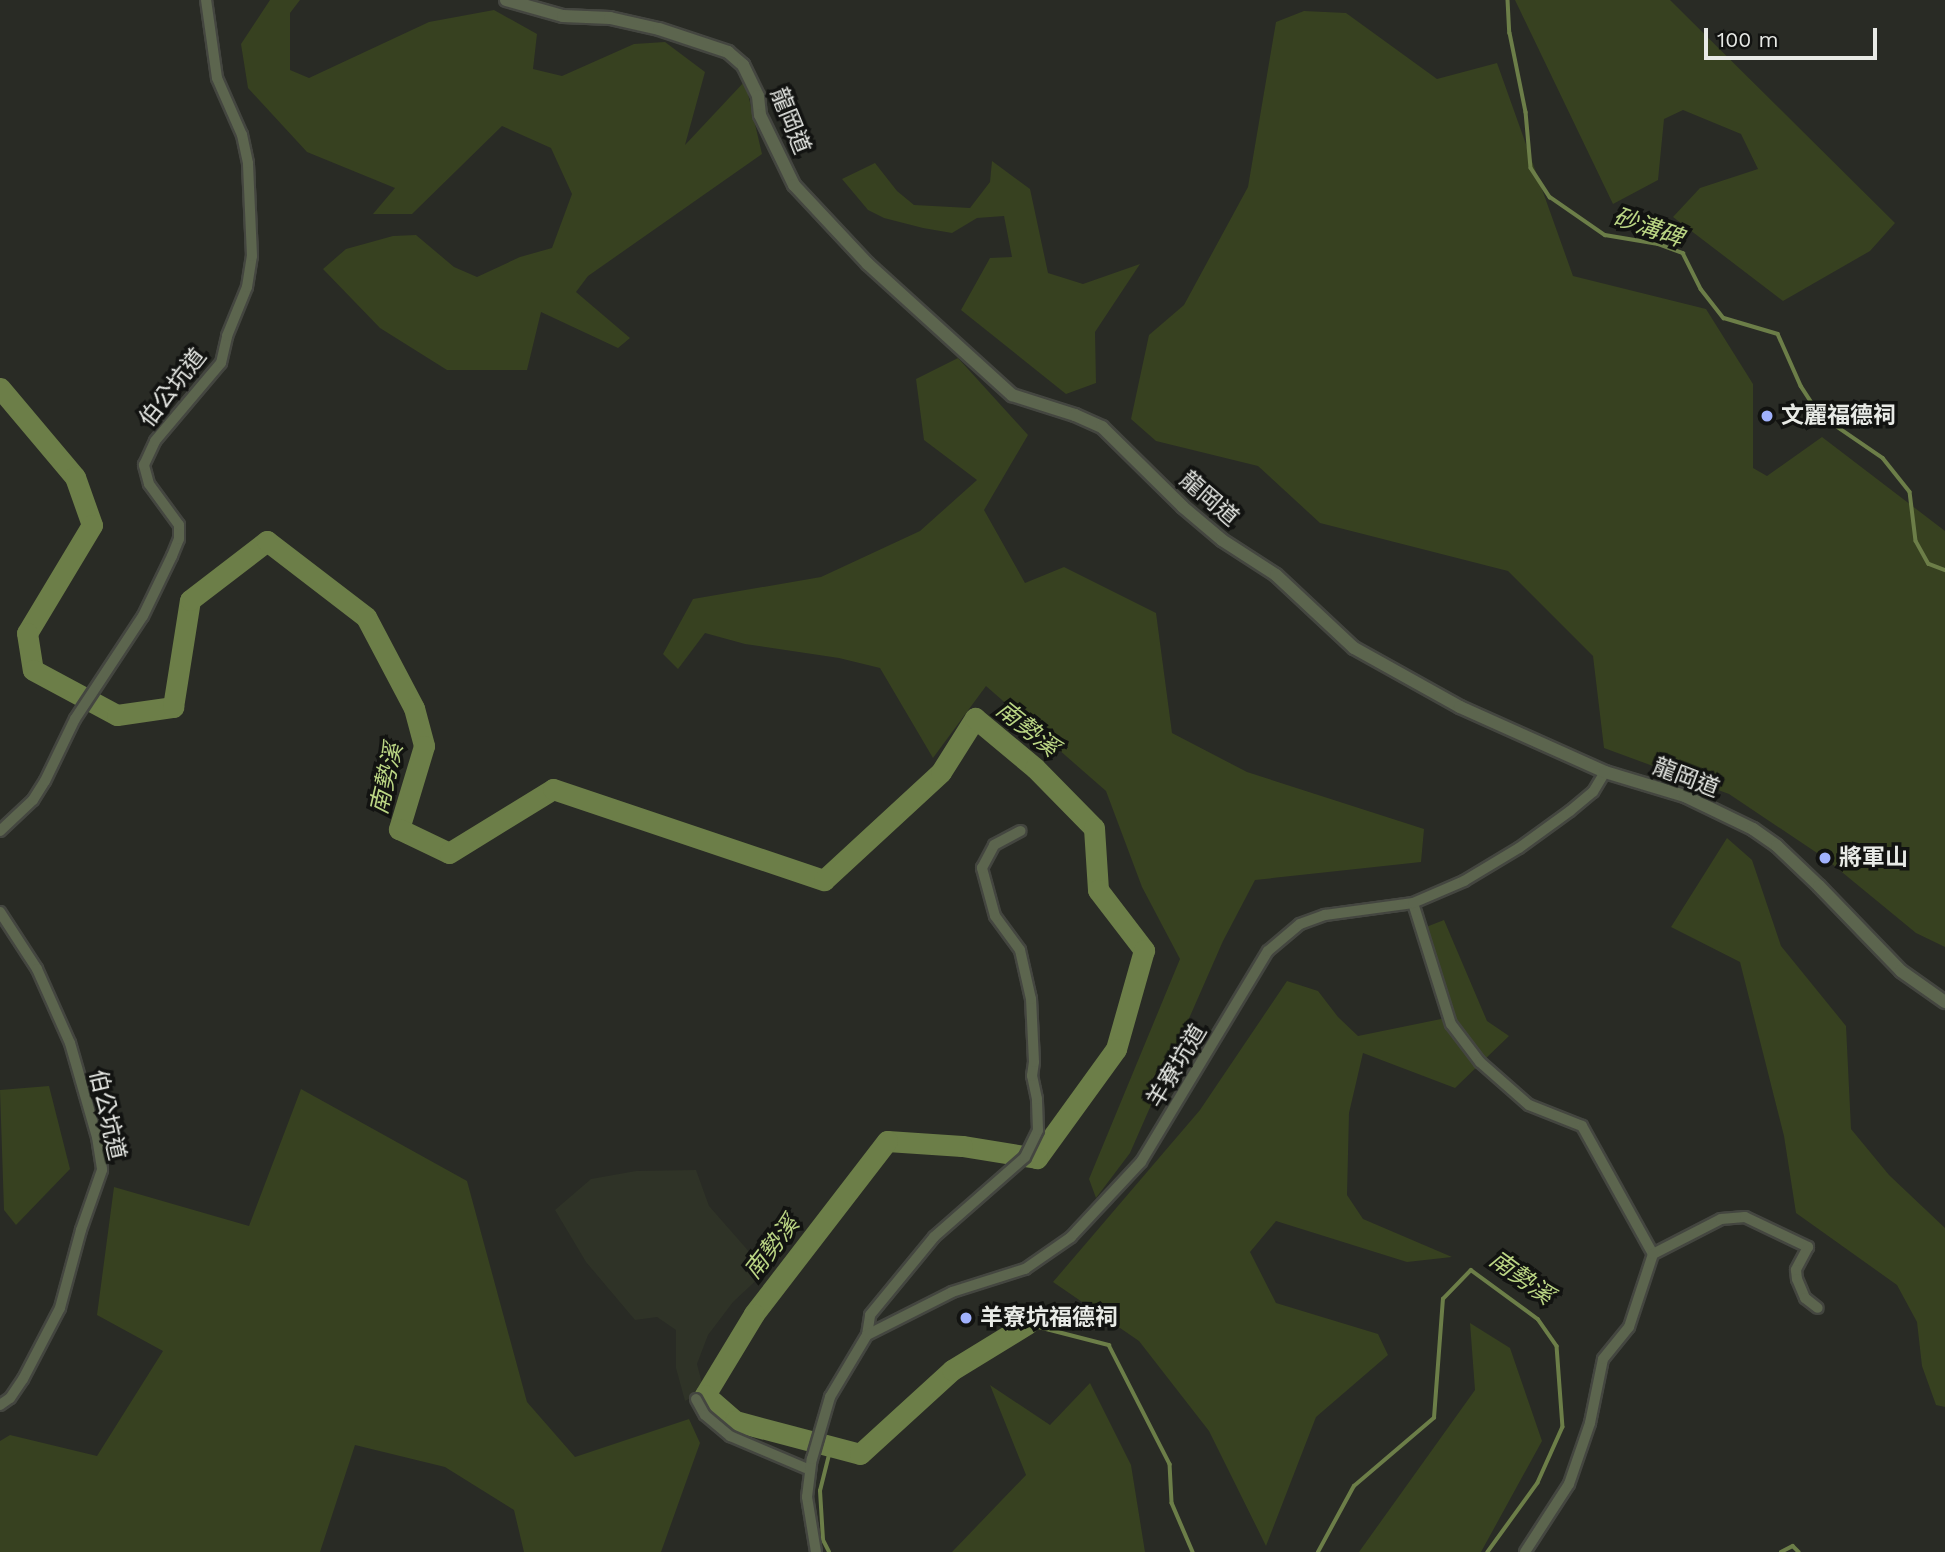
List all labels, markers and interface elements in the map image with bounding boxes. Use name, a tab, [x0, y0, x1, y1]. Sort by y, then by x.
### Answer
scale bar	[1707, 14, 1880, 58]
text: 100 m	[1717, 27, 1779, 52]
street label: 龍岡道	[764, 84, 816, 158]
water label: 砂溝碑	[1609, 203, 1687, 253]
street label: 伯公坑道	[134, 343, 212, 433]
place label: 文麗福德祠	[1781, 402, 1896, 430]
marker: 文麗福德祠	[1759, 408, 1775, 424]
street label: 龍岡道	[1174, 466, 1244, 532]
water label: 南勢溪	[990, 695, 1064, 763]
water label: 南勢溪	[365, 741, 409, 817]
street label: 龍岡道	[1649, 753, 1723, 803]
place label: 將軍山	[1839, 844, 1908, 872]
marker: 將軍山	[1817, 850, 1833, 866]
street label: 羊寮坑道	[1141, 1019, 1213, 1113]
street label: 伯公坑道	[83, 1067, 131, 1163]
water label: 南勢溪	[738, 1211, 806, 1285]
water label: 南勢溪	[1483, 1245, 1559, 1311]
place label: 羊寮坑福德祠	[980, 1304, 1118, 1332]
marker: 羊寮坑福德祠	[958, 1310, 974, 1326]

